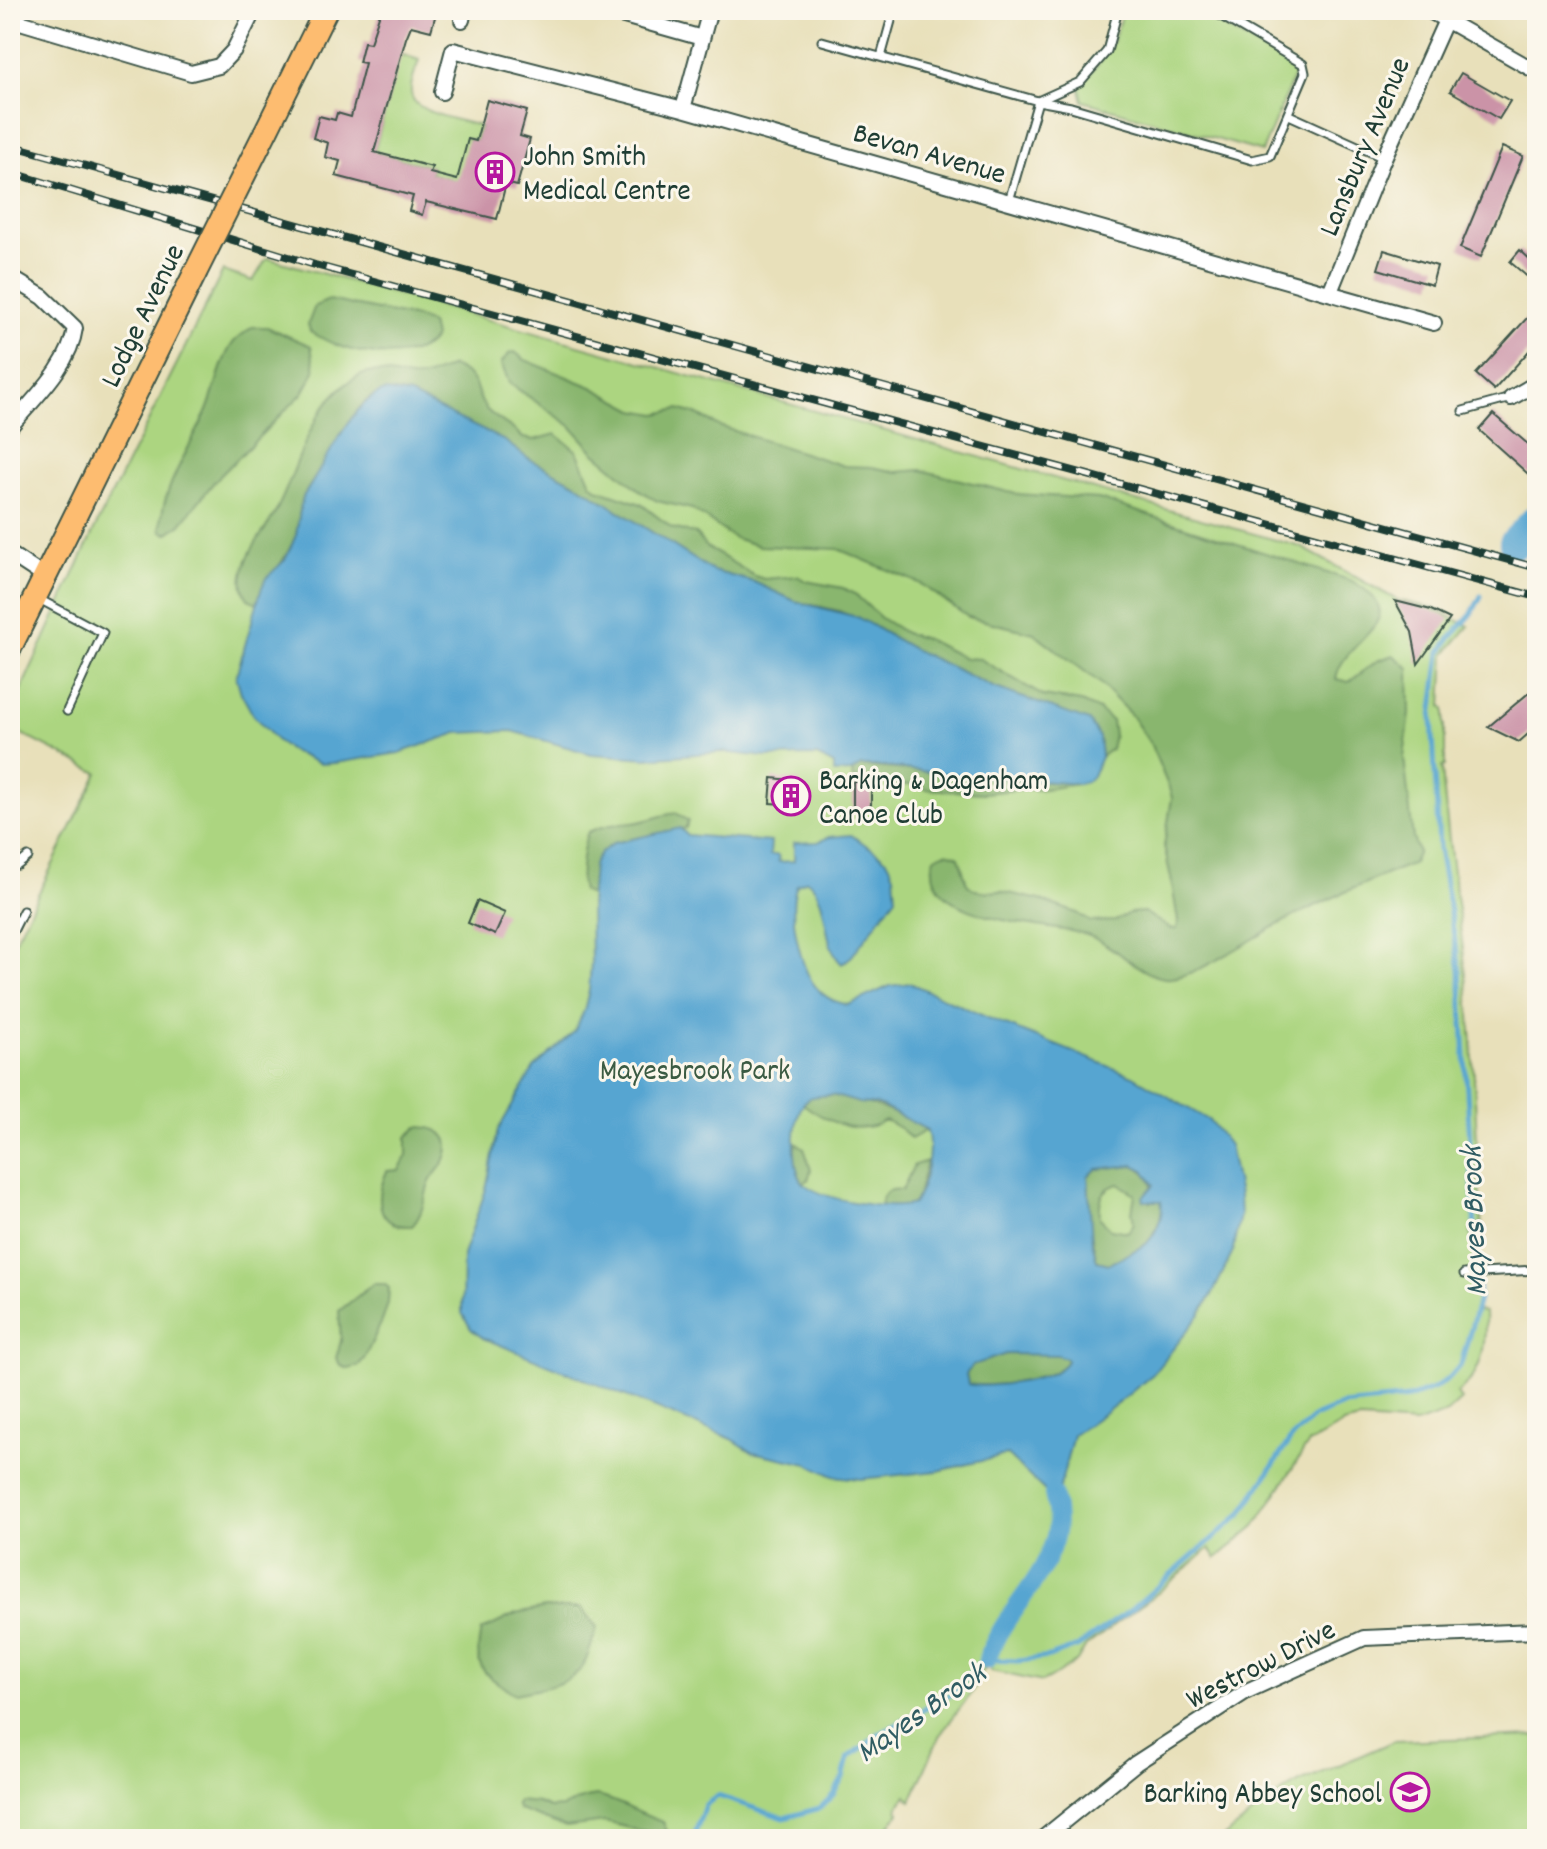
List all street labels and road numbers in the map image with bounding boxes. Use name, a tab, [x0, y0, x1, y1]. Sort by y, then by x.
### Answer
street label: Lansbury Avenue	[1310, 51, 1424, 244]
street label: Bevan Avenue	[847, 114, 1010, 199]
street label: Lodge Avenue	[92, 238, 198, 396]
street label: Westrow Drive	[1180, 1611, 1344, 1723]

